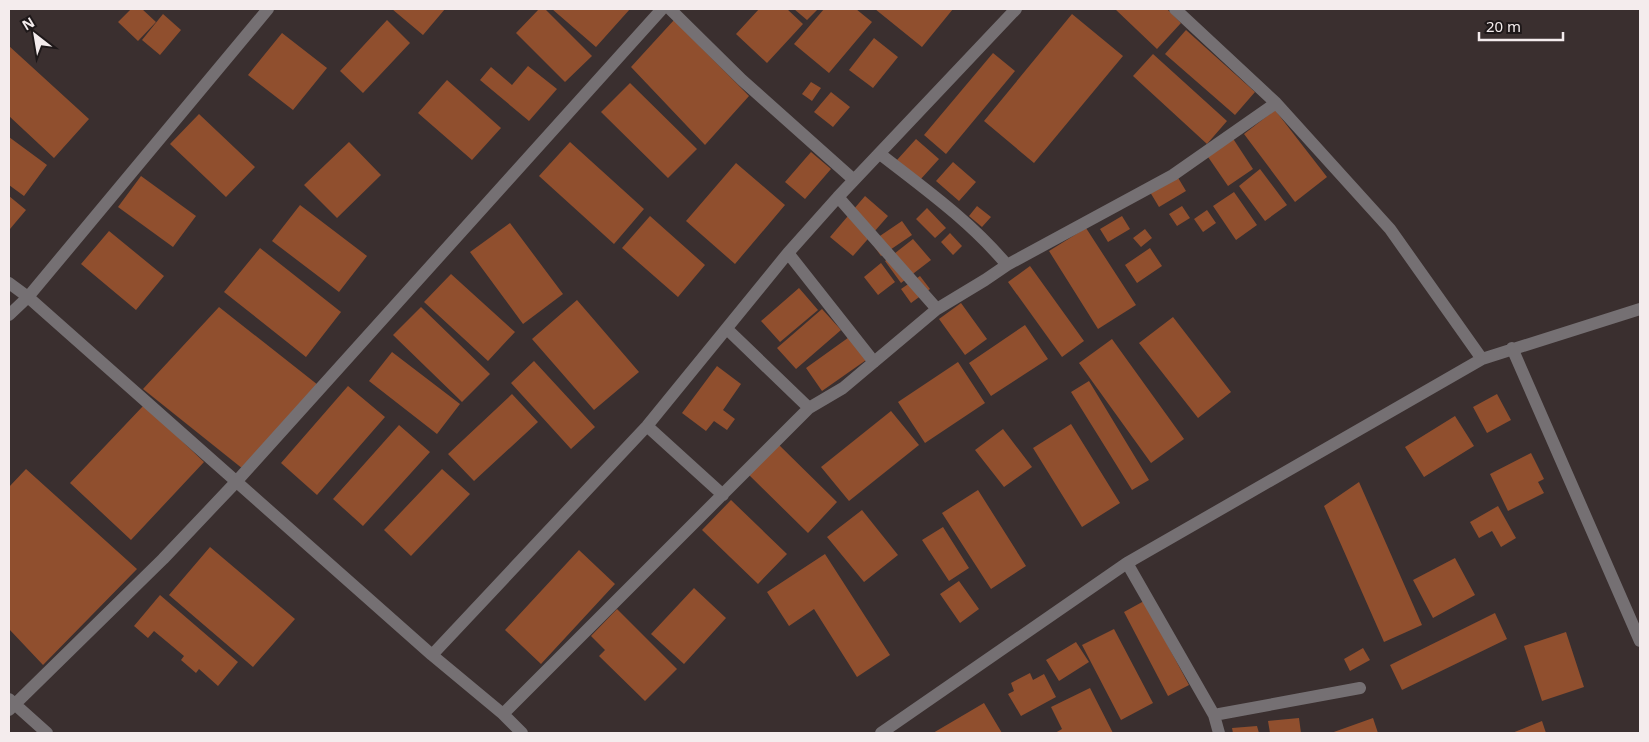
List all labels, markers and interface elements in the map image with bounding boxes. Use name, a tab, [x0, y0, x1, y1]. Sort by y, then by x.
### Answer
north arrow	[10, 10, 60, 60]
scale bar	[1479, 10, 1563, 42]
text: N	[18, 12, 38, 35]
text: 20 m	[1486, 16, 1521, 36]

